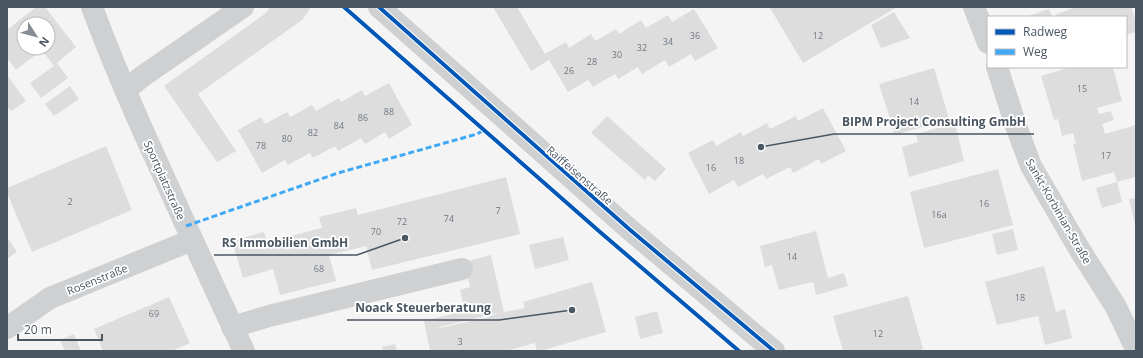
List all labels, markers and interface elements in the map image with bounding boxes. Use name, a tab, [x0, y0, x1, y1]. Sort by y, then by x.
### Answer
north arrow	[16, 16, 56, 56]
legend	[987, 16, 1127, 68]
text: Radweg	[1023, 23, 1067, 40]
house number: 36	[690, 29, 700, 42]
house number: 12	[813, 29, 823, 42]
text: N	[36, 34, 53, 50]
house number: 34	[663, 35, 673, 48]
house number: 32	[637, 41, 647, 54]
text: Weg	[1023, 43, 1048, 60]
house number: 30	[612, 48, 622, 61]
house number: 28	[587, 55, 597, 68]
house number: 26	[564, 64, 574, 77]
house number: 15	[1077, 82, 1087, 95]
house number: 14	[909, 95, 919, 108]
house number: 88	[384, 105, 394, 118]
callout: BIPM Project Consulting GmbH	[834, 110, 1034, 134]
house number: 86	[358, 111, 368, 124]
text: BIPM Project Consulting GmbH	[842, 113, 1026, 130]
house number: 84	[334, 119, 344, 132]
house number: 82	[308, 126, 318, 139]
house number: 80	[282, 132, 292, 145]
street label: Sportplatzstraße	[141, 138, 189, 222]
house number: 78	[256, 139, 266, 152]
street label: Raiffeisenstraße	[544, 142, 616, 208]
house number: 17	[1101, 149, 1111, 162]
house number: 18	[734, 154, 744, 167]
street label: Sankt-Korbinian-Straße	[1023, 156, 1095, 266]
house number: 16	[706, 161, 716, 174]
house number: 2	[67, 195, 73, 208]
house number: 16	[979, 197, 989, 210]
house number: 7	[495, 204, 501, 217]
house number: 16a	[931, 208, 947, 221]
house number: 74	[444, 212, 454, 225]
house number: 72	[397, 215, 407, 228]
house number: 70	[371, 225, 381, 238]
callout: RS Immobilien GmbH	[214, 231, 357, 255]
text: RS Immobilien GmbH	[222, 234, 348, 251]
house number: 14	[787, 250, 797, 263]
street label: Rosenstraße	[64, 260, 130, 298]
house number: 68	[314, 262, 324, 275]
house number: 18	[1015, 291, 1025, 304]
callout: Noack Steuerberatung	[347, 296, 499, 320]
text: Noack Steuerberatung	[355, 299, 491, 316]
house number: 69	[149, 307, 159, 320]
scale bar	[18, 316, 102, 342]
text: 20 m	[24, 321, 52, 338]
house number: 12	[873, 327, 883, 340]
house number: 3	[457, 335, 463, 348]

